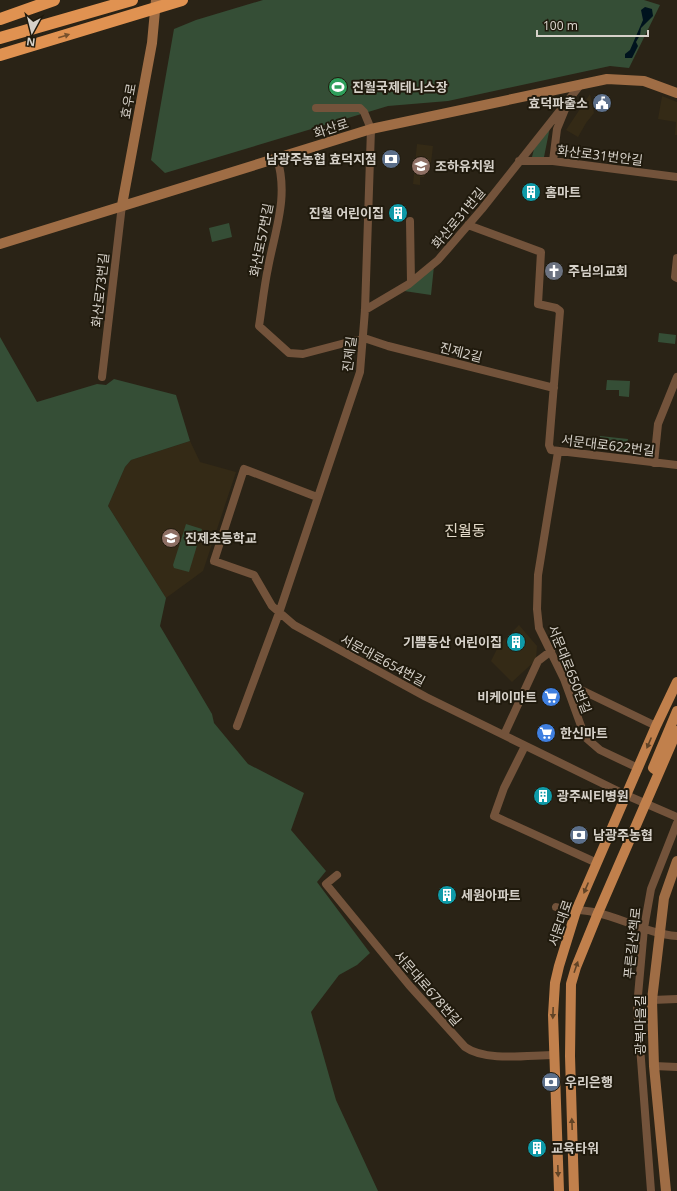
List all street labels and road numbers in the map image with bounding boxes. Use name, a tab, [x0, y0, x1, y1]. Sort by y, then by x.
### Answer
street label: 효우로	[116, 82, 140, 120]
street label: 화산로	[311, 114, 351, 142]
street label: 화산로31번안길	[556, 141, 644, 169]
street label: 화산로31번길	[427, 184, 489, 252]
street label: 화산로57번길	[245, 202, 277, 278]
street label: 화산로73번길	[87, 252, 113, 328]
street label: 진제길	[338, 335, 360, 373]
street label: 진제2길	[438, 338, 484, 366]
street label: 서문대로622번길	[560, 430, 656, 460]
street label: 서문대로650번길	[544, 622, 596, 716]
street label: 서문대로654번길	[337, 630, 429, 690]
street label: 서문대로	[544, 897, 576, 949]
street label: 푸른길산책로	[619, 906, 645, 980]
street label: 서문대로678번길	[390, 947, 466, 1029]
street label: 광복마을길	[631, 995, 649, 1055]

